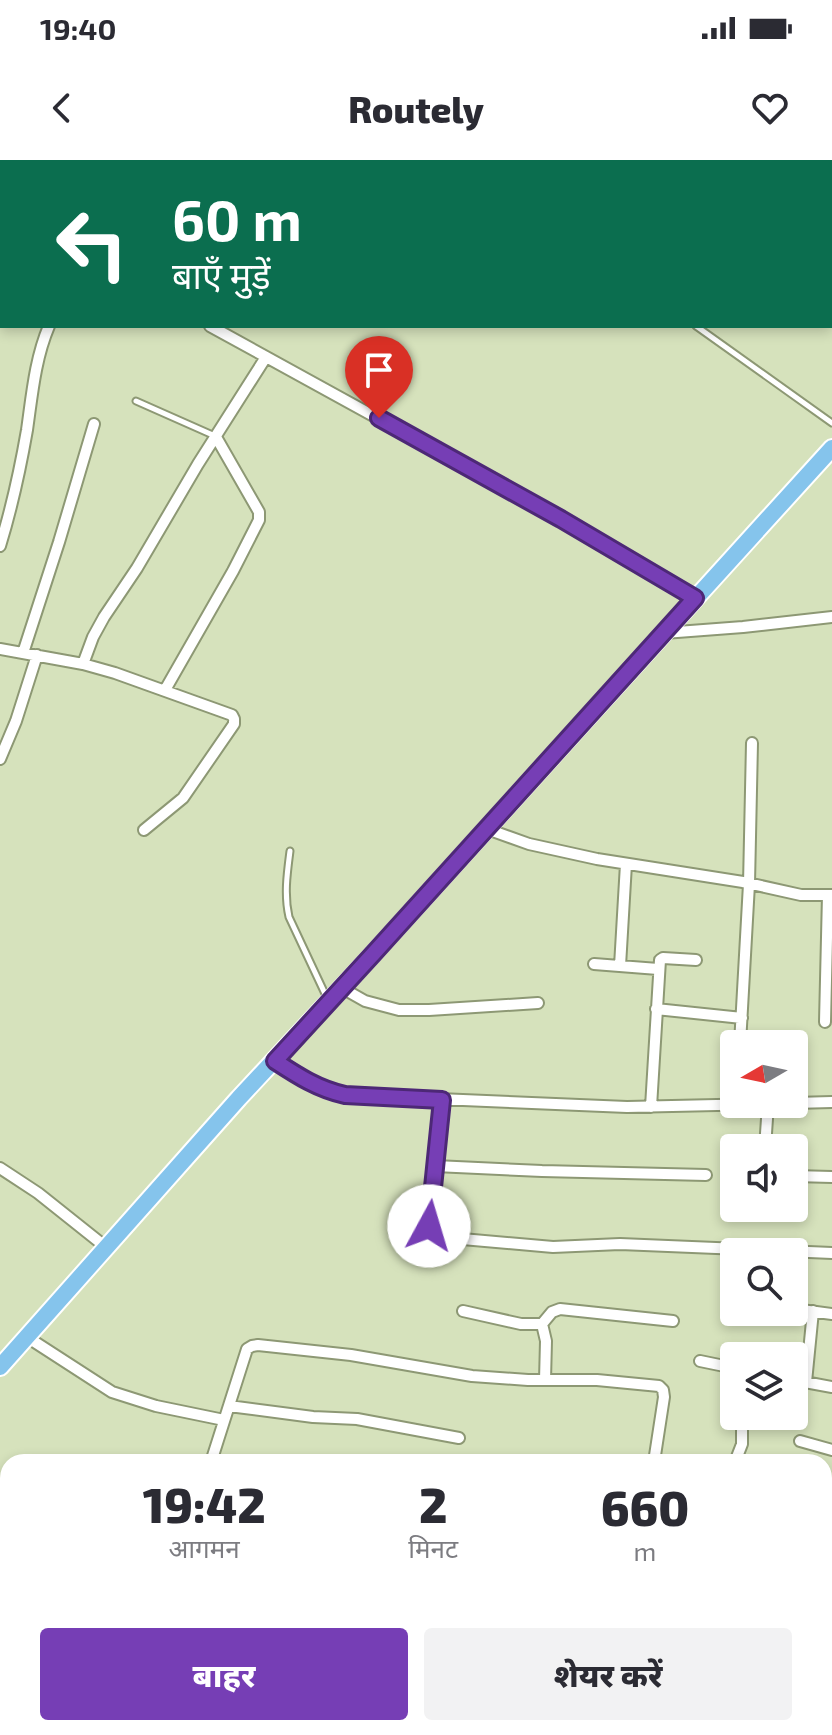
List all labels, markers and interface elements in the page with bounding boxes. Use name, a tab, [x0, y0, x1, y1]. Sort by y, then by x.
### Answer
text: 19:40	[40, 10, 116, 46]
icon: back	[40, 86, 84, 130]
icon: heart	[748, 86, 792, 130]
text: Routely	[348, 87, 484, 130]
text: 60 m	[172, 185, 302, 252]
icon: left	[40, 192, 144, 296]
text: बाएँ मुड़ें	[172, 253, 271, 296]
pin	[345, 336, 413, 418]
icon: arrive	[357, 348, 401, 392]
north arrow	[720, 1030, 808, 1118]
map controls	[720, 1030, 808, 1430]
button: sound	[720, 1134, 808, 1222]
position arrow	[387, 1184, 471, 1268]
button: search	[720, 1238, 808, 1326]
button: layers	[720, 1342, 808, 1430]
text: 19:42	[143, 1475, 266, 1533]
text: 2	[419, 1475, 447, 1533]
text: 660	[601, 1478, 689, 1536]
text: आगमन	[168, 1532, 240, 1563]
text: मिनट	[408, 1532, 458, 1563]
text: m	[634, 1535, 656, 1566]
button: बाहर	[40, 1628, 408, 1720]
button: शेयर करें	[424, 1628, 792, 1720]

